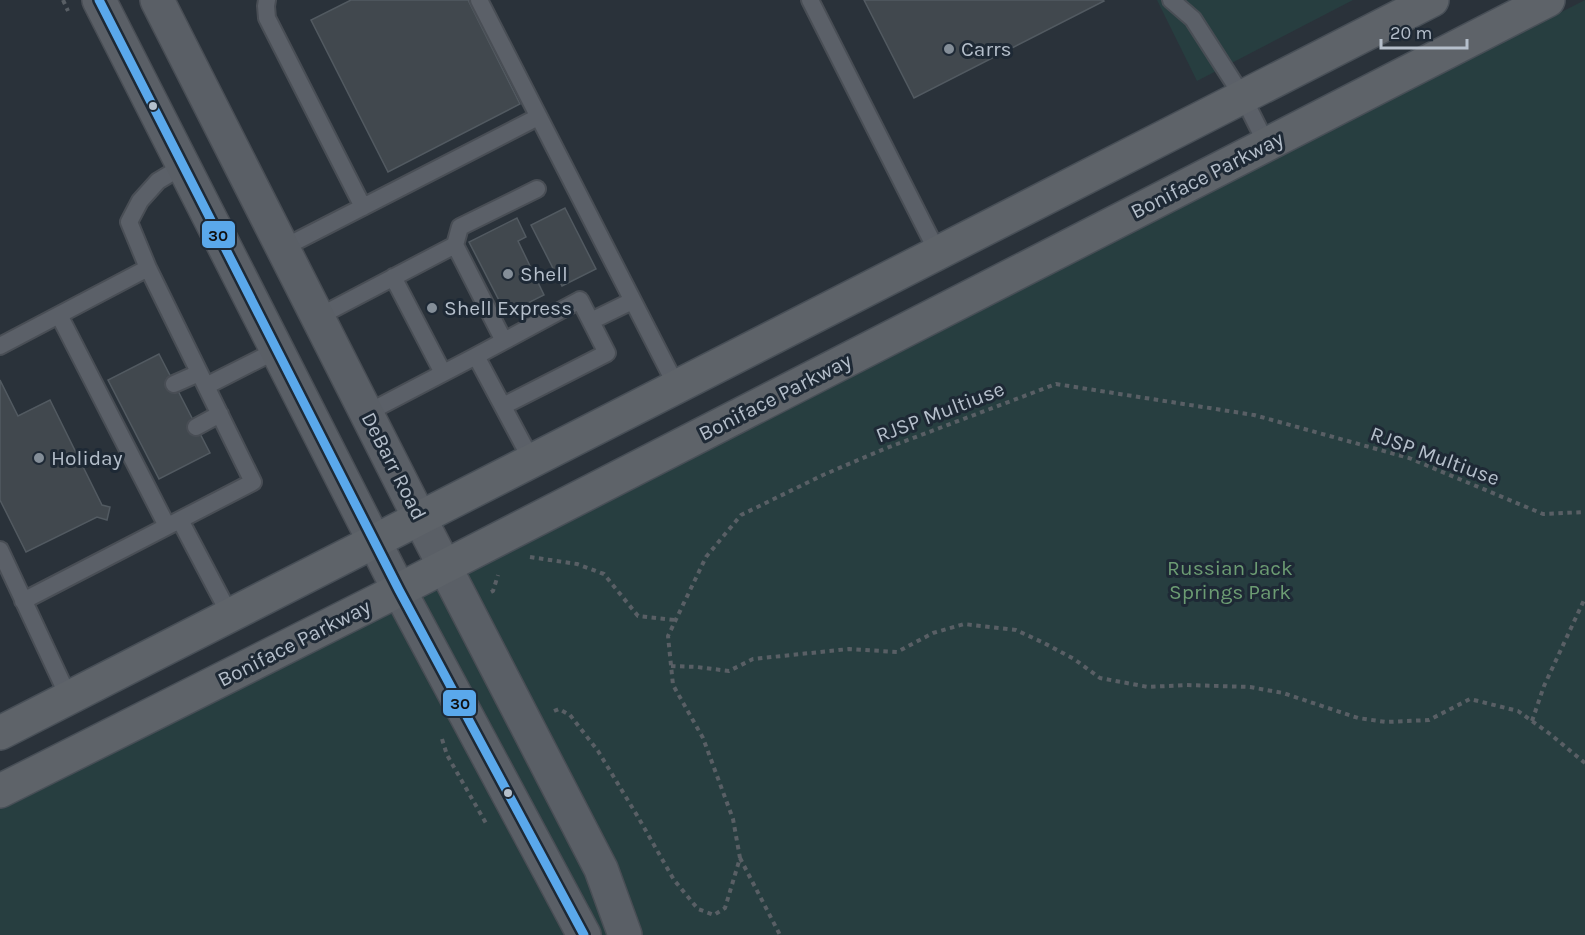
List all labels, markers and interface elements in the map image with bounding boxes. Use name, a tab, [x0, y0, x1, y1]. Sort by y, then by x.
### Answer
scale bar	[1381, 12, 1466, 50]
text: 20 m	[1390, 22, 1432, 44]
place label: Carrs	[961, 37, 1012, 61]
marker: Carrs	[942, 42, 956, 56]
unlabelled marker	[147, 100, 159, 112]
street label: Boniface Parkway	[1127, 126, 1287, 224]
line badge: 30	[201, 220, 236, 249]
text: 30	[208, 226, 228, 245]
place label: Shell	[520, 262, 568, 286]
marker: Shell	[501, 267, 515, 281]
place label: Shell Express	[444, 296, 572, 320]
marker: Shell Express	[425, 301, 439, 315]
street label: Boniface Parkway	[695, 348, 855, 446]
street label: RJSP Multiuse	[872, 376, 1008, 448]
street label: DeBarr Road	[357, 408, 431, 524]
street label: RJSP Multiuse	[1367, 422, 1503, 490]
place label: Holiday	[51, 446, 123, 470]
marker: Holiday	[32, 451, 46, 465]
park label: Russian Jack Springs Park	[1167, 556, 1293, 604]
street label: Boniface Parkway	[214, 594, 374, 692]
line badge: 30	[442, 689, 477, 717]
text: 30	[450, 694, 470, 713]
unlabelled marker	[502, 787, 514, 799]

